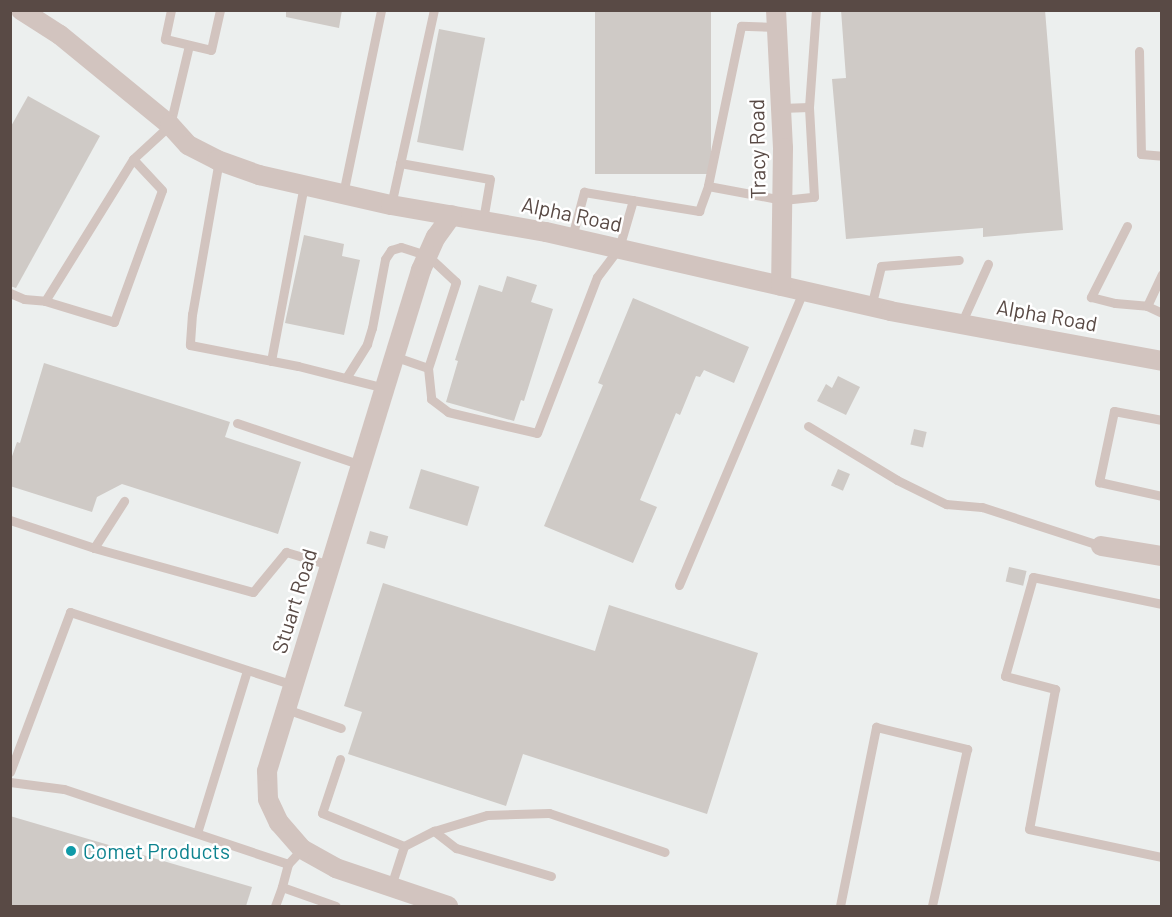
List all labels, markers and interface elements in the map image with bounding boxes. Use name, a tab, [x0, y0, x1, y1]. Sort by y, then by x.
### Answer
street label: Tracy Road	[744, 99, 770, 199]
street label: Alpha Road	[520, 191, 624, 237]
street label: Alpha Road	[995, 294, 1099, 336]
street label: Stuart Road	[266, 546, 322, 656]
place label: Comet Products	[83, 838, 230, 864]
marker: Comet Products	[64, 844, 78, 858]

